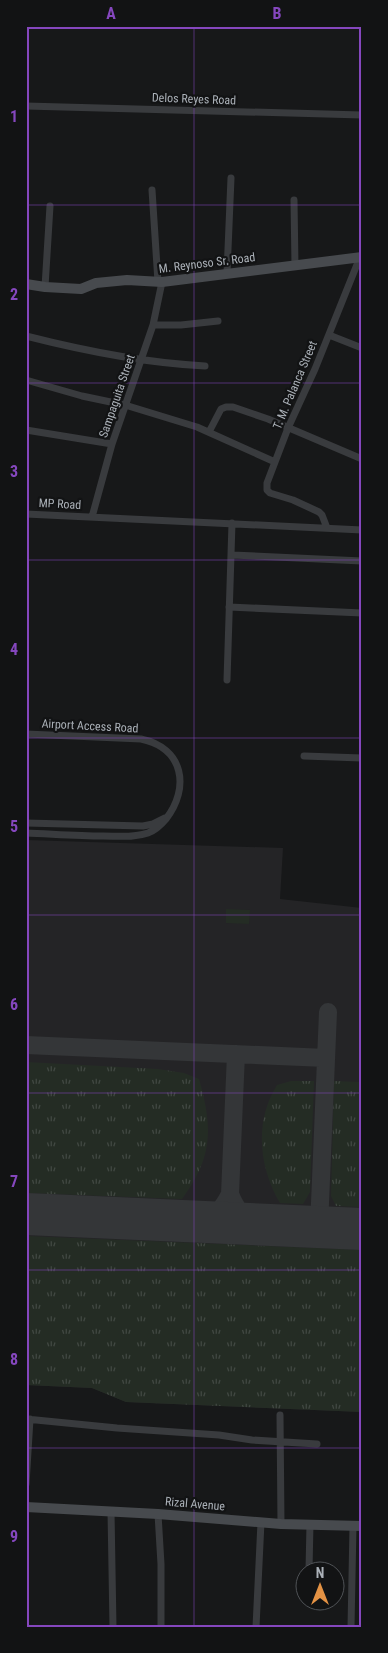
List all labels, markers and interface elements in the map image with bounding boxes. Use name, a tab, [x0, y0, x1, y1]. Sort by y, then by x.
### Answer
text: A	[106, 4, 116, 23]
text: B	[273, 4, 282, 23]
street label: Delos Reyes Road	[152, 91, 236, 107]
text: 1	[10, 107, 18, 126]
street label: M. Reynoso Sr. Road	[158, 250, 256, 276]
text: 2	[10, 285, 18, 304]
street label: T. M. Palanca Street	[270, 338, 320, 431]
street label: Sampaguita Street	[96, 352, 138, 440]
text: 3	[10, 462, 18, 481]
street label: MP Road	[38, 496, 82, 512]
text: 4	[10, 640, 18, 659]
street label: Airport Access Road	[41, 716, 139, 736]
text: 5	[10, 817, 18, 836]
text: 6	[10, 995, 18, 1014]
text: 7	[10, 1172, 18, 1191]
text: 8	[10, 1350, 18, 1369]
street label: Rizal Avenue	[164, 1494, 226, 1514]
text: 9	[10, 1527, 18, 1546]
north arrow	[296, 1560, 346, 1610]
text: N	[316, 1565, 324, 1581]

